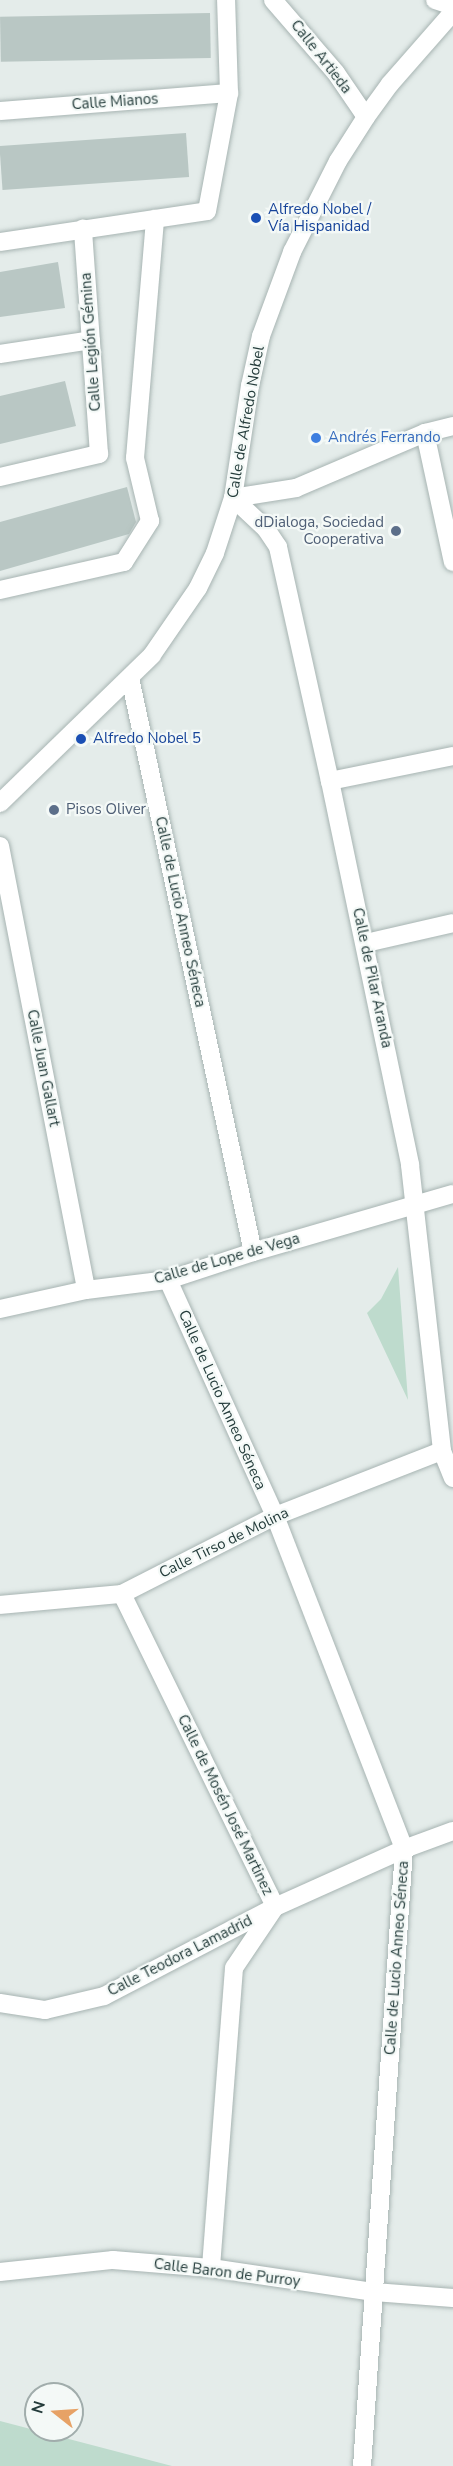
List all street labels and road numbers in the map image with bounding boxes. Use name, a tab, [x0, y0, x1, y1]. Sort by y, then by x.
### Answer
street label: Calle Artieda	[287, 17, 355, 97]
street label: Calle Mianos	[71, 90, 159, 114]
street label: Calle Legión Gémina	[77, 272, 105, 412]
street label: Calle de Alfredo Nobel	[224, 345, 268, 499]
street label: Calle de Lucio Anneo Séneca	[151, 815, 209, 1009]
street label: Calle de Pilar Aranda	[348, 906, 396, 1050]
street label: Calle Juan Gallart	[23, 1008, 63, 1128]
street label: Calle de Lope de Vega	[152, 1230, 302, 1288]
street label: Calle de Lucio Anneo Séneca	[174, 1307, 270, 1493]
street label: Calle Tirso de Molina	[156, 1504, 292, 1582]
street label: Calle de Mosén José Martinez	[173, 1712, 277, 1898]
street label: Calle de Lucio Anneo Séneca	[381, 1860, 413, 2056]
street label: Calle Teodora Lamadrid	[105, 1912, 255, 2000]
street label: Calle Baron de Purroy	[153, 2255, 301, 2291]

